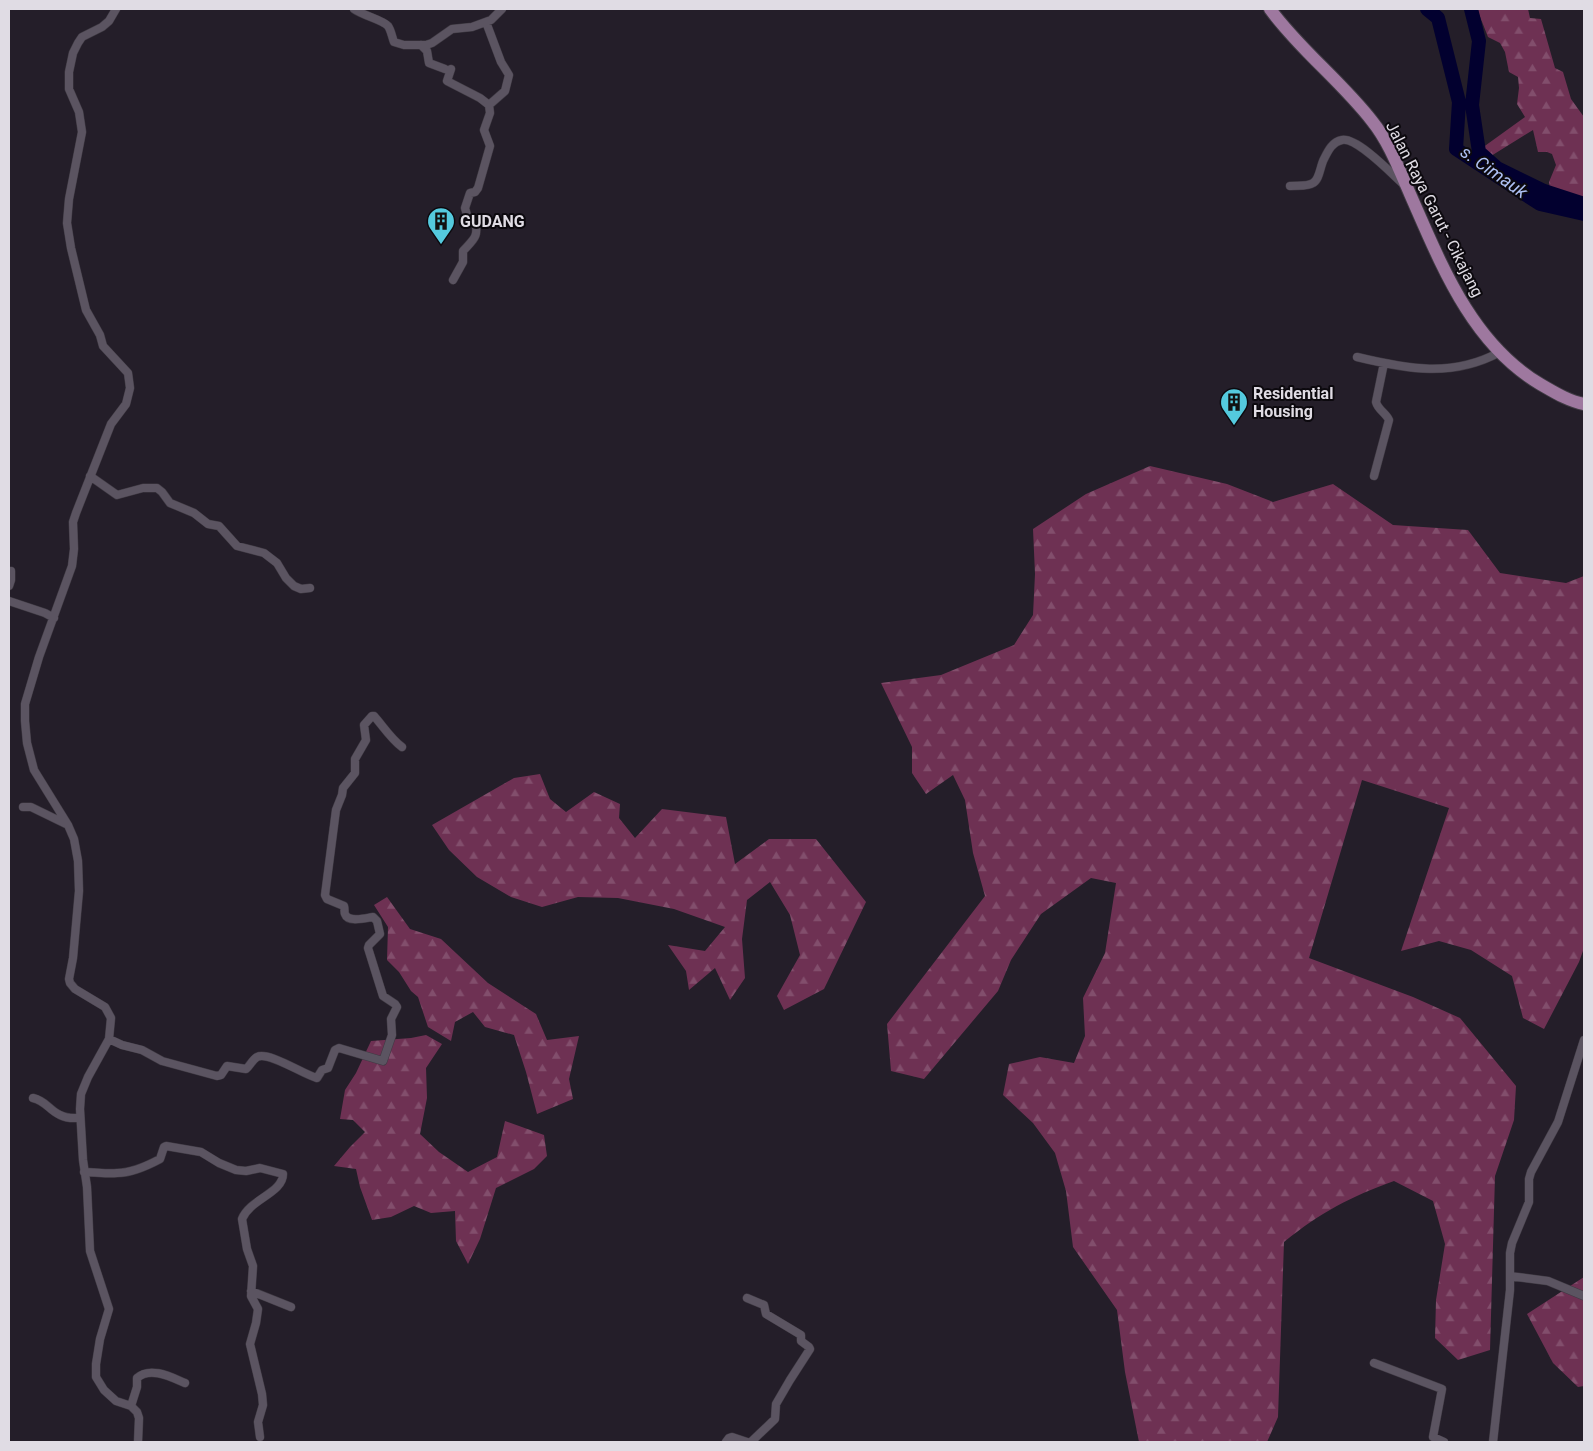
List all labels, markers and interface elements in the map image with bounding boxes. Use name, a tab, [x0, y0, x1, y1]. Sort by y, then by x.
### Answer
street label: Jalan Raya Garut - Cikajang	[1382, 118, 1487, 300]
water label: s. Cimauk	[1457, 141, 1533, 203]
building icon: GUDANG	[426, 206, 456, 245]
place label: GUDANG	[460, 212, 525, 231]
place label: Residential Housing	[1253, 384, 1333, 421]
building icon: Residential Housing	[1219, 387, 1249, 426]

